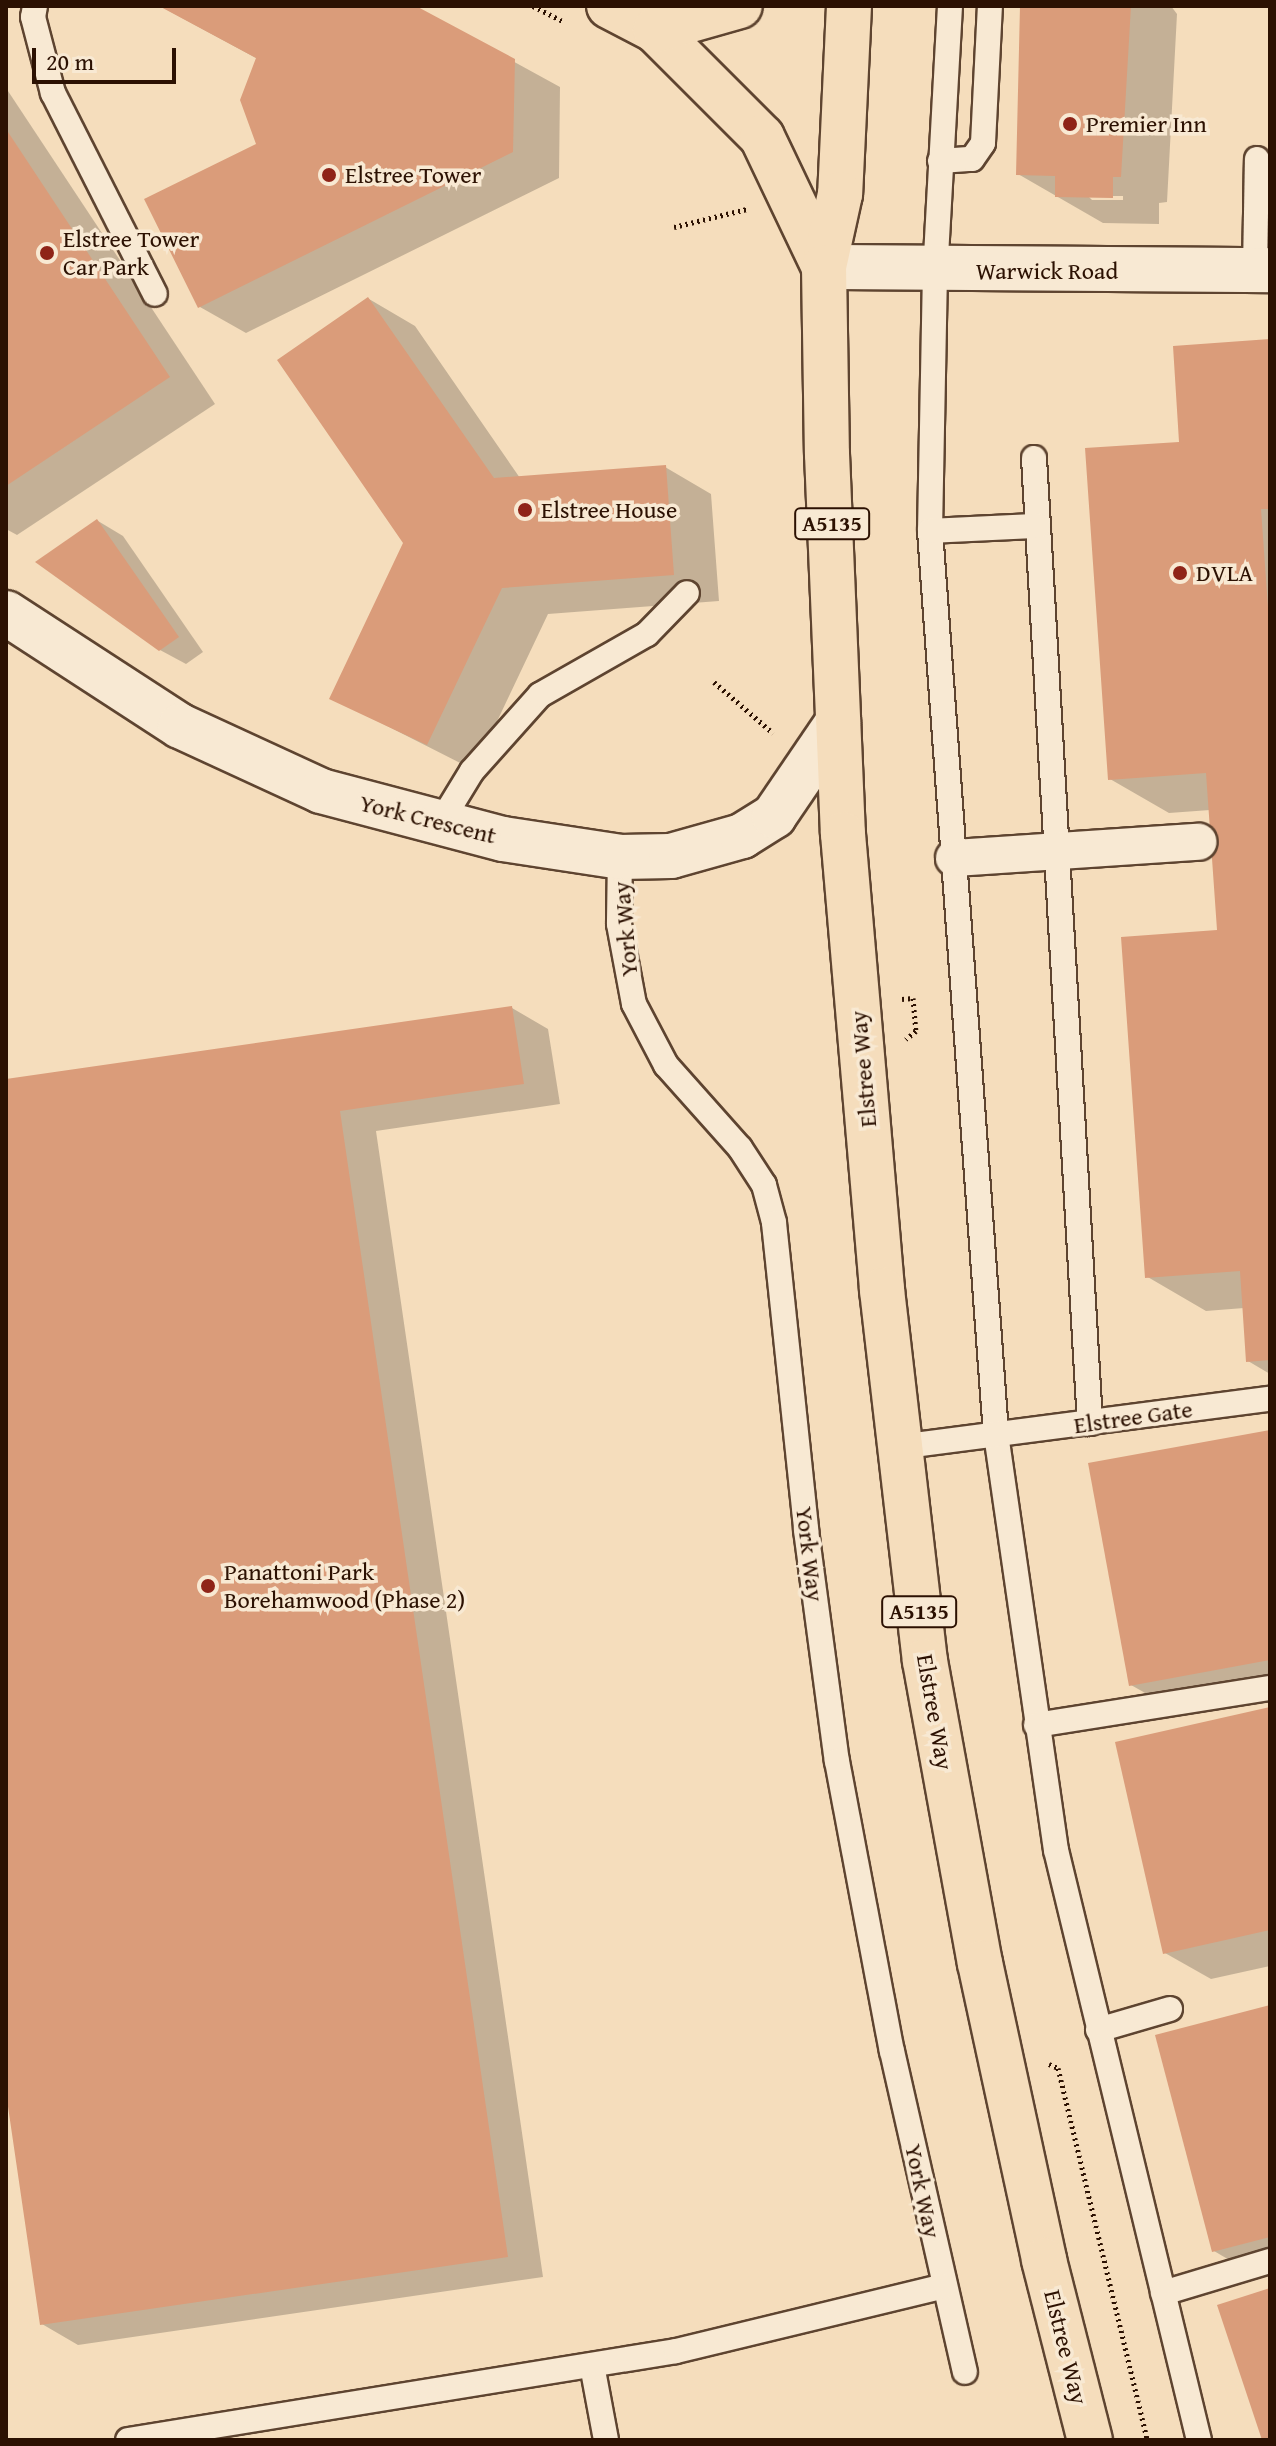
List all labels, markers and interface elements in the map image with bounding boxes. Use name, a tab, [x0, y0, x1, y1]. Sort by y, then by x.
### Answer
scale bar	[36, 32, 180, 82]
text: 20 m	[46, 44, 94, 79]
place label: Premier Inn	[1086, 110, 1207, 138]
marker: Premier Inn	[1061, 115, 1079, 133]
place label: Elstree Tower	[345, 161, 481, 189]
marker: Elstree Tower	[320, 166, 338, 184]
place label: Elstree Tower Car Park	[63, 225, 199, 281]
marker: Elstree Tower Car Park	[38, 244, 56, 262]
street label: Warwick Road	[976, 257, 1118, 285]
place label: Elstree House	[541, 496, 677, 524]
marker: Elstree House	[516, 501, 534, 519]
road number: A5135	[794, 506, 870, 542]
place label: DVLA	[1196, 559, 1253, 587]
marker: DVLA	[1171, 564, 1189, 582]
street label: York Crescent	[357, 788, 499, 850]
street label: York Way	[606, 880, 644, 978]
street label: Elstree Way	[844, 1009, 882, 1129]
street label: Elstree Gate	[1072, 1394, 1194, 1440]
street label: York Way	[790, 1505, 830, 1603]
place label: Panattoni Park Borehamwood (Phase 2)	[224, 1558, 465, 1614]
marker: Panattoni Park Borehamwood (Phase 2)	[199, 1577, 217, 1595]
road number: A5135	[881, 1594, 957, 1630]
street label: Elstree Way	[911, 1652, 959, 1772]
street label: York Way	[899, 2141, 947, 2241]
street label: Elstree Way	[1038, 2287, 1094, 2407]

